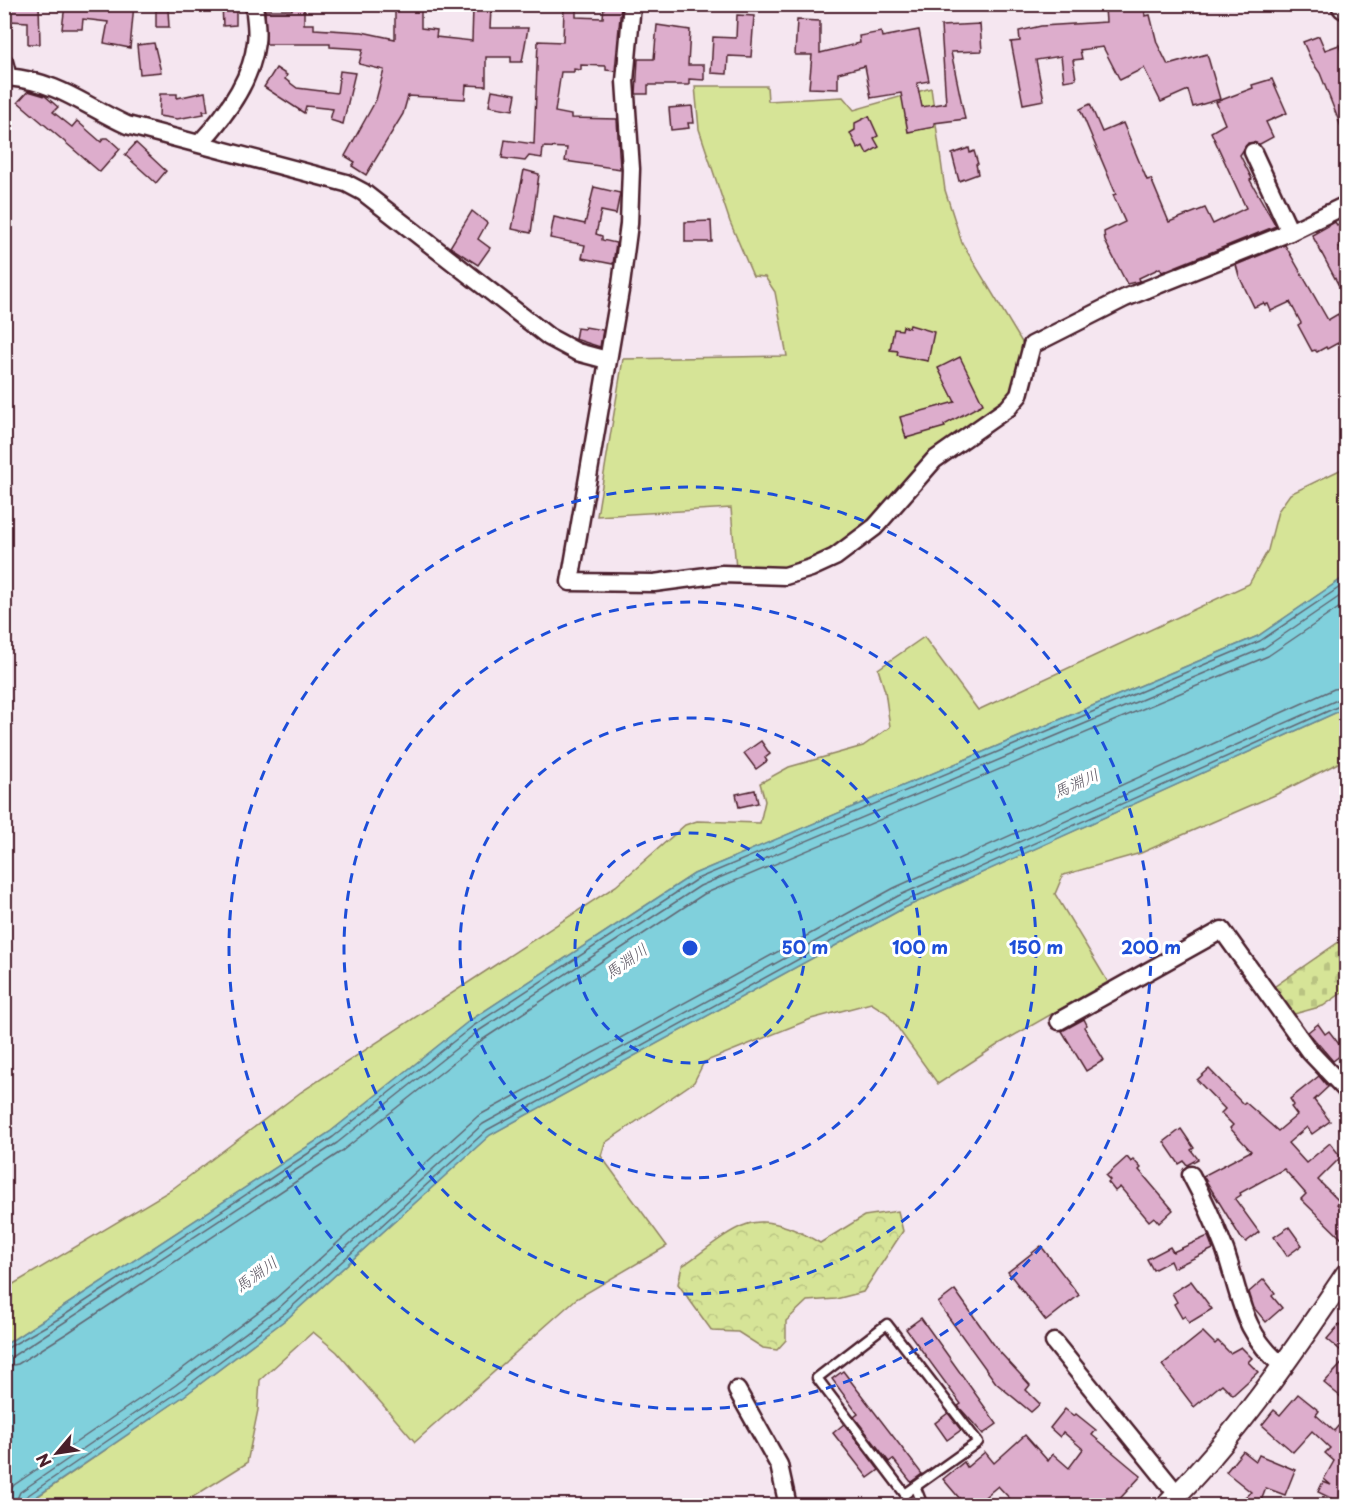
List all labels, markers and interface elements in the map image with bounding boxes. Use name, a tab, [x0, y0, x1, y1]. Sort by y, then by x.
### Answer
water label: 馬淵川	[1049, 761, 1102, 803]
text: 50 m	[782, 933, 828, 960]
text: 100 m	[892, 933, 948, 960]
text: 150 m	[1009, 933, 1063, 960]
text: 200 m	[1121, 933, 1181, 960]
water label: 馬淵川	[599, 937, 652, 984]
centre of rings	[680, 938, 700, 958]
water label: 馬淵川	[229, 1249, 282, 1297]
north arrow	[27, 1423, 87, 1483]
text: N	[29, 1449, 57, 1472]

